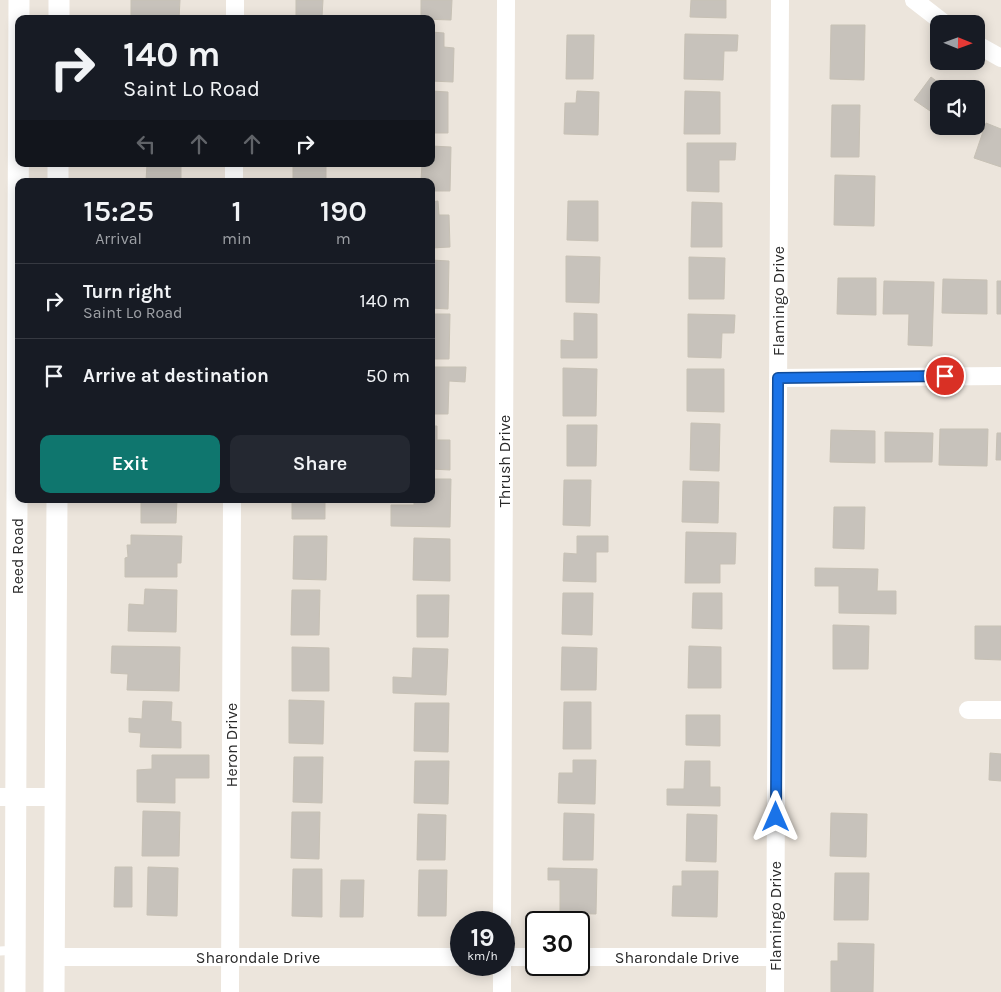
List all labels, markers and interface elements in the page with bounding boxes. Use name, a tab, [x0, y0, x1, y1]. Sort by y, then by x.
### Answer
north arrow	[930, 15, 985, 70]
map controls	[930, 15, 985, 135]
text: 140 m	[123, 34, 221, 75]
icon: right	[40, 35, 105, 100]
text: Saint Lo Road	[123, 76, 260, 102]
button: sound	[930, 80, 985, 135]
icon: left	[132, 130, 160, 158]
icon: ahead	[185, 130, 213, 158]
icon: ahead	[238, 130, 266, 158]
icon: right	[291, 130, 319, 158]
text: 15:25	[83, 193, 154, 229]
text: 1	[232, 193, 242, 229]
text: 190	[320, 193, 367, 229]
text: Arrival	[95, 229, 142, 248]
text: min	[222, 229, 252, 248]
text: m	[336, 229, 351, 248]
street label: Flamingo Drive	[769, 246, 788, 356]
text: Turn right	[83, 281, 172, 303]
icon: right	[40, 287, 68, 315]
text: 140 m	[360, 290, 410, 312]
text: Saint Lo Road	[83, 303, 183, 322]
pin	[924, 355, 966, 397]
icon: arrive	[40, 362, 68, 390]
icon: arrive	[931, 362, 959, 390]
text: Arrive at destination	[83, 365, 269, 387]
text: 50 m	[366, 365, 410, 387]
street label: Thrush Drive	[495, 415, 514, 507]
button: Exit	[40, 435, 220, 493]
button: Share	[230, 435, 410, 493]
street label: Reed Road	[8, 518, 27, 594]
street label: Heron Drive	[222, 703, 241, 787]
position arrow	[749, 790, 801, 842]
street label: Flamingo Drive	[766, 861, 785, 971]
speed limit sign: 30	[525, 911, 590, 976]
text: 19	[470, 923, 495, 952]
street label: Sharondale Drive	[196, 948, 320, 967]
street label: Sharondale Drive	[615, 948, 739, 967]
text: km/h	[467, 949, 498, 963]

